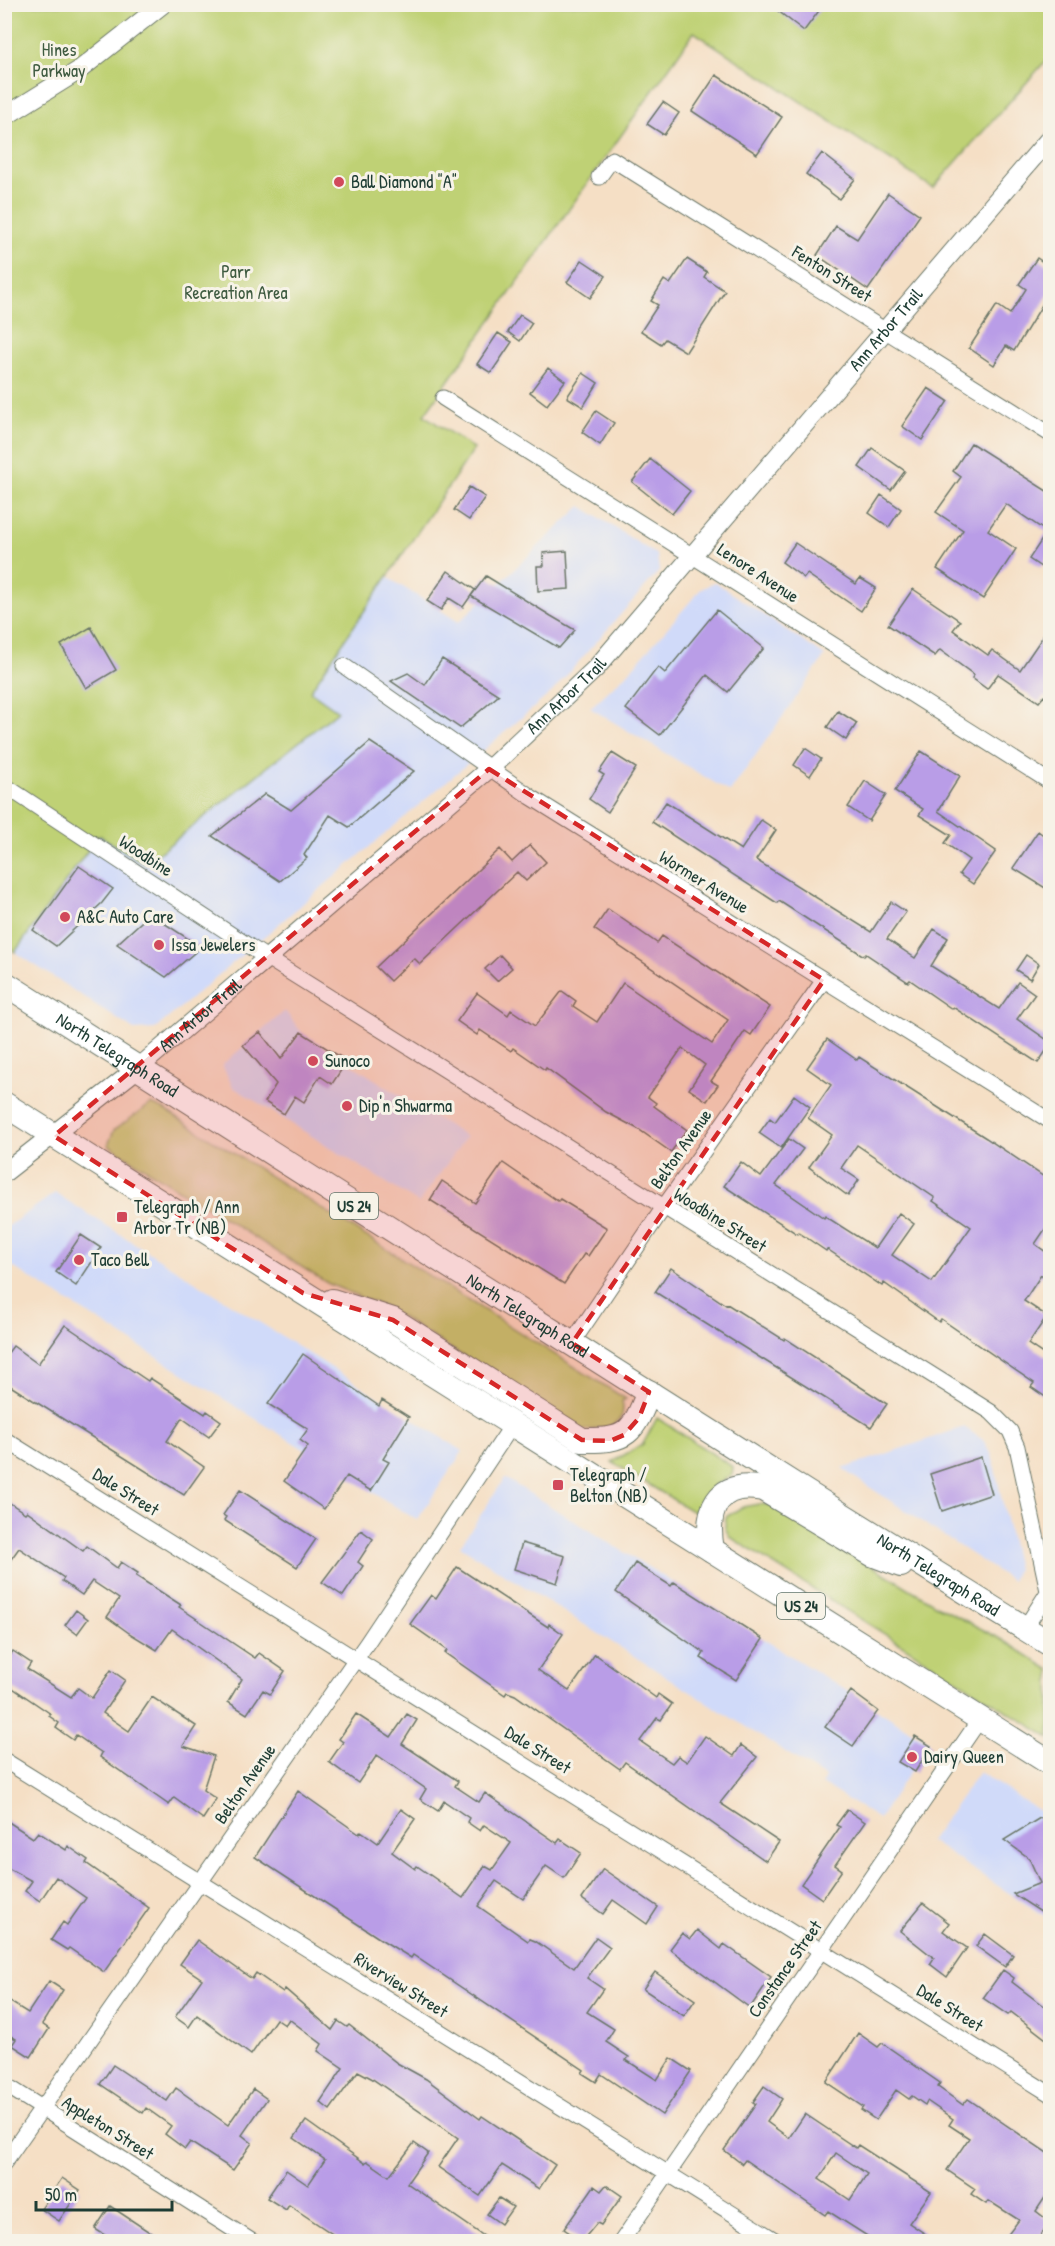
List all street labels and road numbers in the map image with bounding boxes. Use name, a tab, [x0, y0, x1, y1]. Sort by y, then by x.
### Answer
street label: Fenton Street	[787, 239, 878, 308]
street label: Ann Arbor Trail	[843, 282, 928, 376]
street label: Lenore Avenue	[712, 537, 804, 608]
street label: Ann Arbor Trail	[521, 651, 612, 740]
street label: Woodbine	[115, 829, 178, 882]
street label: Wormer Avenue	[655, 844, 754, 919]
street label: Ann Arbor Trail	[153, 972, 247, 1057]
street label: North Telegraph Road	[51, 1006, 183, 1103]
street label: Belton Avenue	[644, 1104, 717, 1194]
street label: Woodbine Street	[669, 1181, 772, 1259]
road number: US 24	[330, 1193, 378, 1219]
street label: North Telegraph Road	[462, 1267, 594, 1363]
street label: Dale Street	[88, 1461, 165, 1522]
street label: North Telegraph Road	[873, 1527, 1005, 1622]
road number: US 24	[777, 1593, 825, 1619]
street label: Dale Street	[500, 1719, 577, 1780]
street label: Belton Avenue	[208, 1739, 281, 1829]
street label: Constance Street	[742, 1914, 828, 2022]
street label: Riverview Street	[350, 1946, 454, 2024]
street label: Dale Street	[912, 1977, 989, 2038]
street label: Appleton Street	[58, 2089, 160, 2166]

